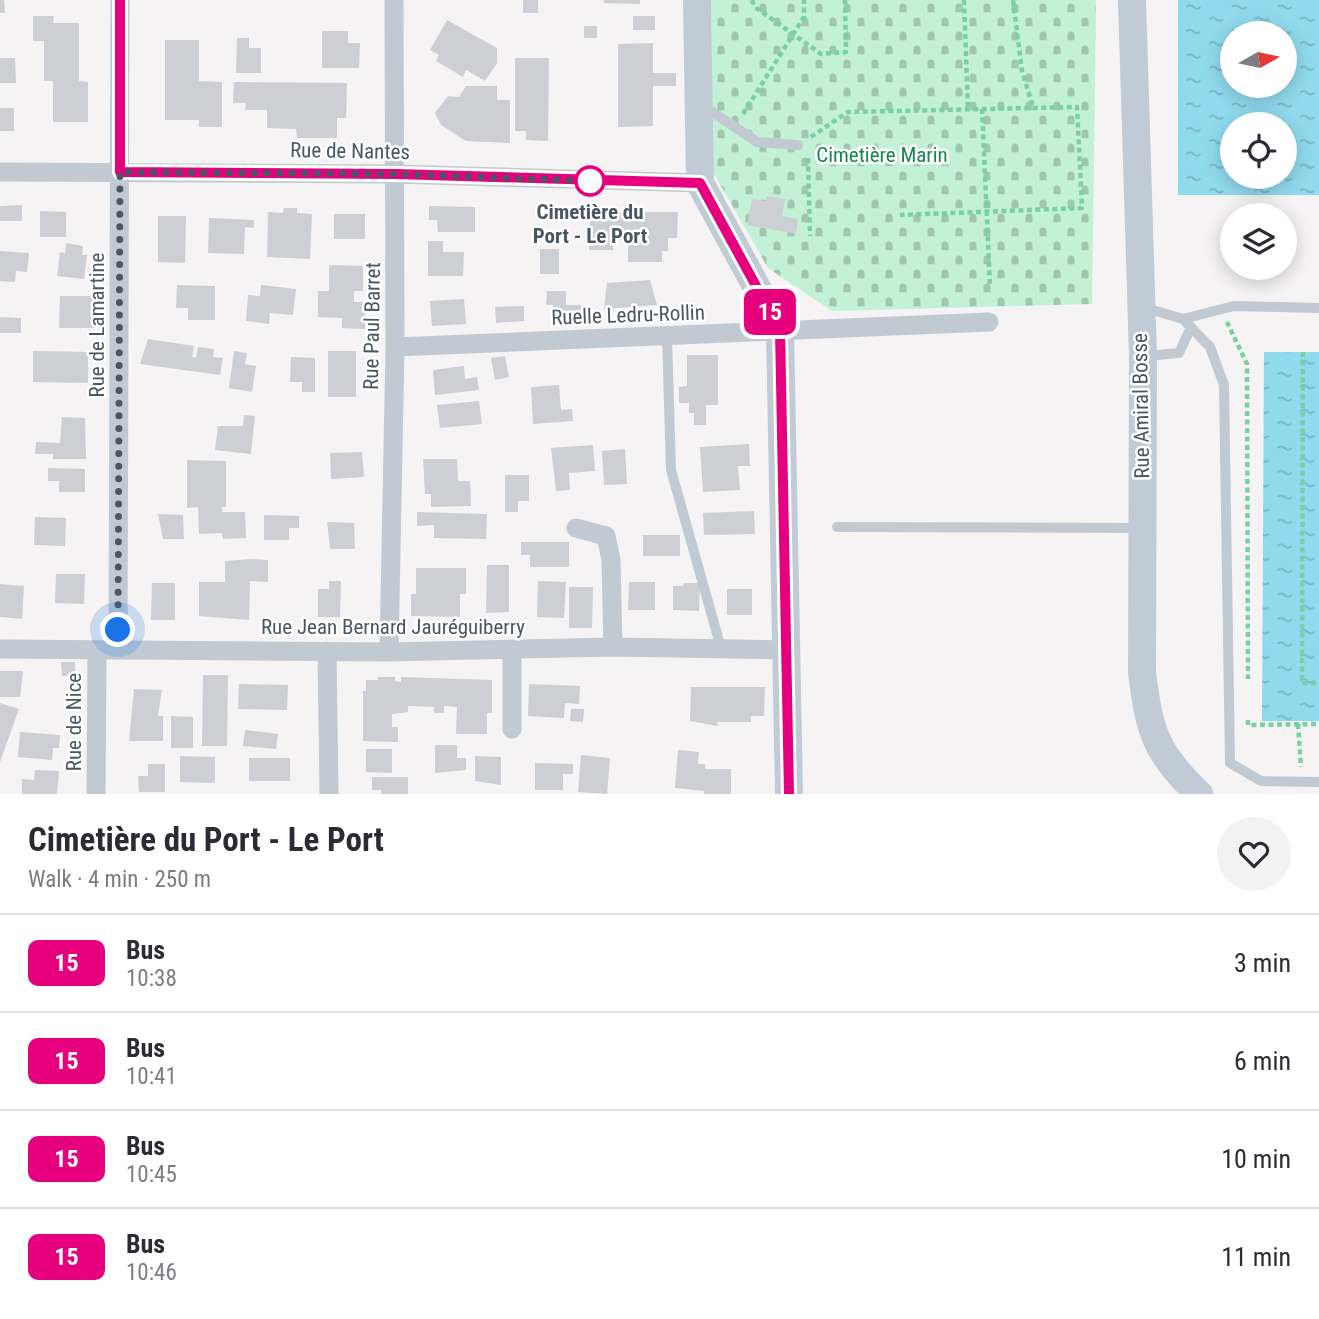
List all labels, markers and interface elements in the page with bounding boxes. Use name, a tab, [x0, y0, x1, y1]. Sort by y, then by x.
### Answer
north arrow	[1220, 21, 1297, 98]
map controls	[1220, 21, 1297, 280]
button: locate	[1220, 112, 1297, 189]
street label: Rue de Nantes	[290, 138, 410, 164]
park label: Cimetière Marin	[816, 143, 948, 167]
marker: Cimetière du Port - Le Port	[575, 166, 605, 196]
place label: Cimetière du Port - Le Port	[533, 200, 647, 248]
button: layers	[1220, 203, 1297, 280]
street label: Rue de Lamartine	[85, 252, 109, 397]
street label: Rue Paul Barret	[359, 262, 385, 390]
line badge: 15	[738, 289, 802, 335]
text: 15	[758, 298, 782, 326]
street label: Ruelle Ledru-Rollin	[551, 300, 705, 330]
street label: Rue Amiral Bosse	[1128, 333, 1154, 479]
your location	[100, 612, 135, 647]
street label: Rue Jean Bernard Jauréguiberry	[261, 615, 525, 639]
street label: Rue de Nice	[62, 673, 86, 771]
button: heart	[1217, 817, 1291, 891]
text: Cimetière du Port - Le Port	[28, 820, 384, 859]
text: Walk · 4 min · 250 m	[28, 866, 211, 893]
text: Bus	[126, 935, 165, 965]
text: 3 min	[1234, 948, 1291, 978]
text: 15	[54, 949, 79, 977]
text: 10:38	[126, 965, 177, 992]
text: Bus	[126, 1033, 165, 1063]
text: 6 min	[1234, 1046, 1291, 1076]
text: 15	[54, 1047, 79, 1075]
text: 10:41	[126, 1063, 177, 1090]
text: Bus	[126, 1131, 165, 1161]
text: 10 min	[1221, 1144, 1291, 1174]
text: 15	[54, 1145, 79, 1173]
text: 10:45	[126, 1161, 177, 1188]
text: Bus	[126, 1229, 165, 1259]
text: 11 min	[1221, 1242, 1291, 1272]
text: 15	[54, 1243, 79, 1271]
text: 10:46	[126, 1259, 177, 1286]

